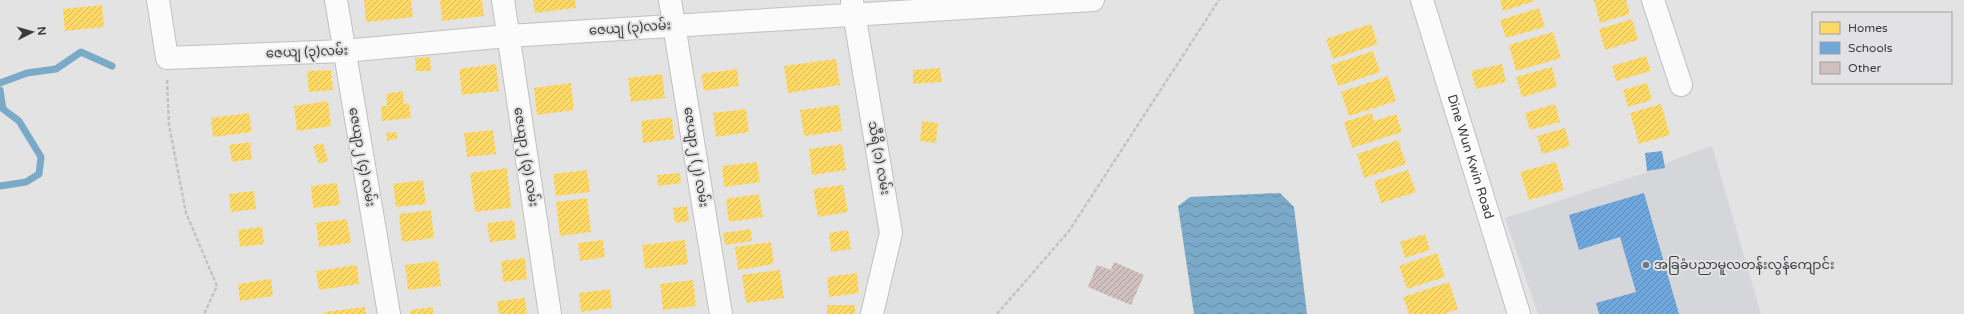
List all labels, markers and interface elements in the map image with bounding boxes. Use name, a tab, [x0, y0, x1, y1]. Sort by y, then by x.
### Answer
north arrow	[12, 12, 52, 52]
legend	[1812, 12, 1952, 84]
street label: ဇေယျ (၃)လမ်း	[588, 16, 672, 41]
text: Homes	[1848, 21, 1888, 35]
text: N	[35, 26, 48, 36]
text: Schools	[1848, 41, 1893, 55]
street label: ဇေယျ (၃)လမ်း	[266, 42, 349, 63]
text: Other	[1848, 61, 1881, 75]
street label: Dine Wun Kwin Road	[1444, 92, 1497, 221]
street label: ဇေယျာ၂ (၄) လမ်း	[343, 106, 380, 208]
street label: ဇေယျာ၂ (၃) လမ်း	[508, 106, 543, 208]
street label: ဇေယျာ၂ (၂) လမ်း	[678, 106, 713, 209]
street label: သီရိ (၁) လမ်း	[863, 120, 894, 196]
place label: အခြခံပညာမူလတန်းလွန်ကျောင်း	[1654, 256, 1834, 275]
marker: အခြခံပညာမူလတန်းလွန်ကျောင်း	[1641, 260, 1651, 270]

